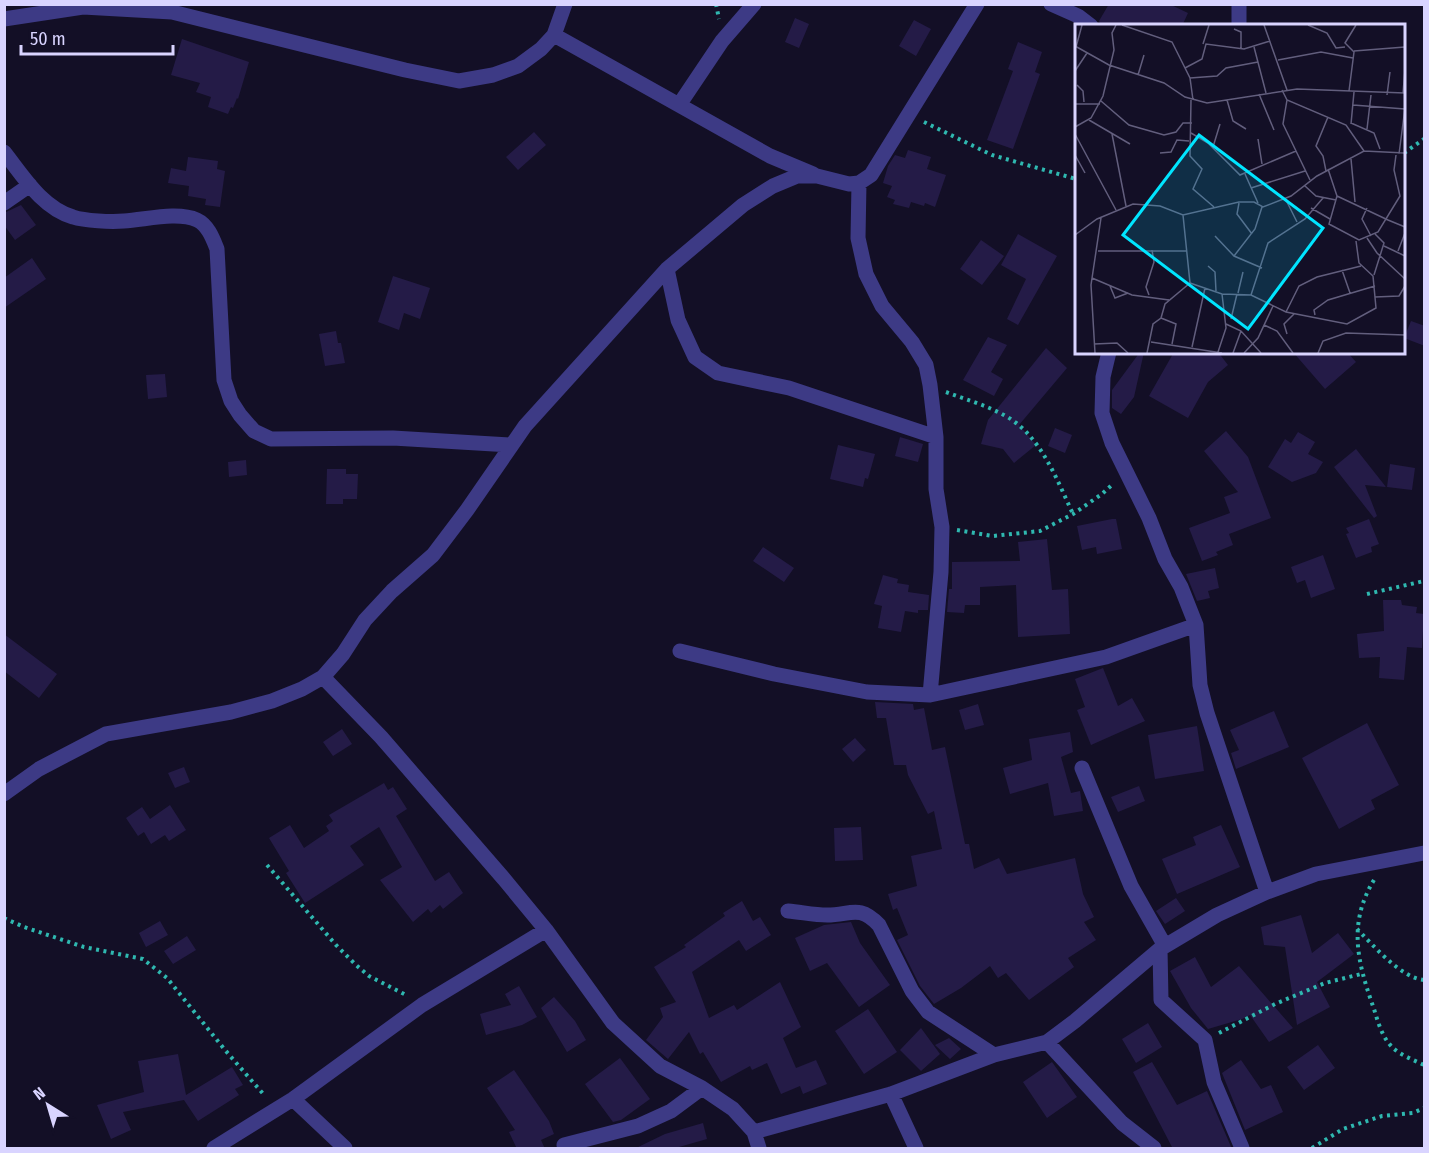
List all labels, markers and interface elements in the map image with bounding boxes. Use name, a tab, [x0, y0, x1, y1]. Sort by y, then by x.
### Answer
scale bar	[21, 18, 172, 56]
inset map	[1075, 24, 1405, 354]
text: 50 m	[30, 28, 66, 50]
north arrow	[18, 1075, 78, 1135]
text: N	[30, 1083, 49, 1104]

